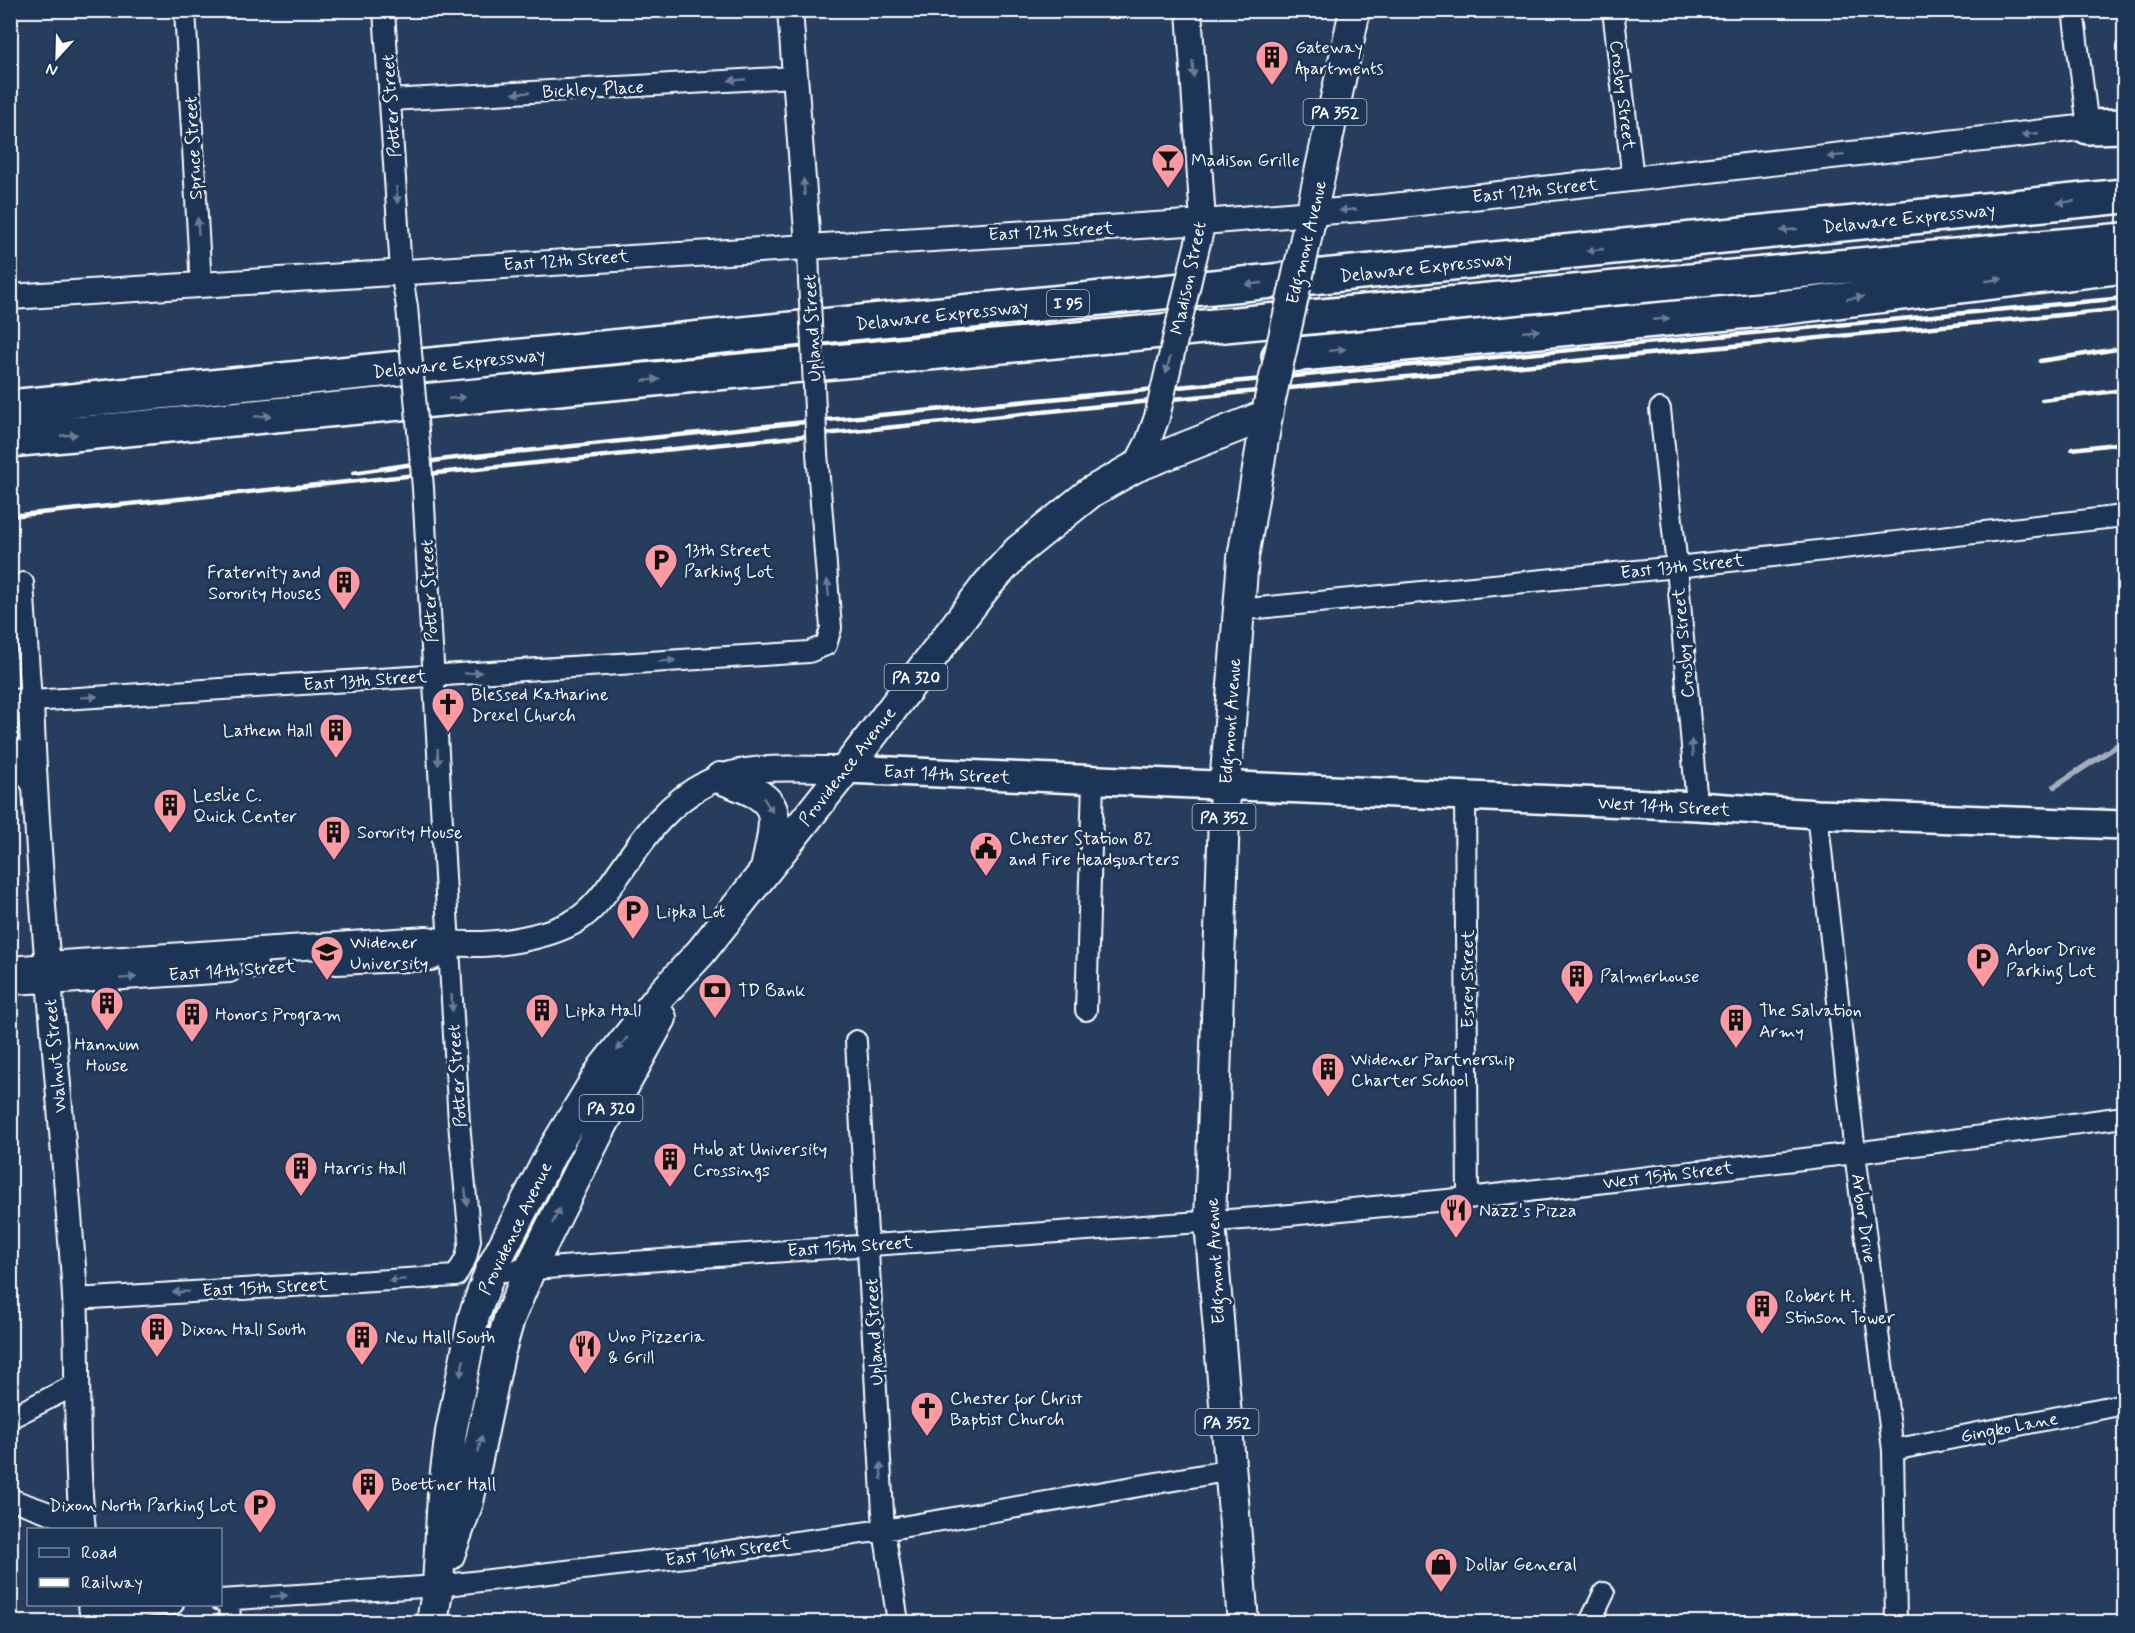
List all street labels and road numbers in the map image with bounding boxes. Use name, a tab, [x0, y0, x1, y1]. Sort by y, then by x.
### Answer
street label: Crosby Street	[1603, 39, 1641, 152]
street label: Potter Street	[376, 53, 408, 158]
street label: Bickley Place	[542, 75, 644, 105]
street label: Spruce Street	[179, 95, 209, 200]
road number: PA 352	[1304, 99, 1366, 125]
street label: East 12th Street	[1471, 172, 1599, 210]
street label: Edgmont Avenue	[1281, 178, 1335, 307]
street label: Delaware Expressway	[1822, 198, 1997, 240]
street label: East 12th Street	[988, 217, 1115, 247]
street label: Madison Street	[1165, 219, 1213, 337]
street label: East 12th Street	[503, 245, 630, 277]
street label: Delaware Expressway	[1339, 247, 1514, 289]
street label: Upland Street	[798, 273, 828, 382]
road number: I 95	[1047, 290, 1089, 316]
street label: Delaware Expressway	[855, 295, 1030, 337]
street label: Delaware Expressway	[372, 343, 547, 385]
street label: Potter Street	[415, 539, 445, 643]
street label: East 13th Street	[1619, 549, 1745, 585]
street label: Crosby Street	[1667, 586, 1701, 699]
street label: Edgmont Avenue	[1215, 657, 1249, 785]
road number: PA 320	[884, 664, 948, 690]
street label: East 13th Street	[302, 665, 428, 697]
street label: Providence Avenue	[794, 702, 902, 831]
street label: East 14th Street	[883, 760, 1011, 790]
street label: West 14th Street	[1597, 792, 1731, 822]
road number: PA 352	[1192, 804, 1256, 830]
street label: Esrey Street	[1456, 929, 1480, 1028]
street label: East 14th Street	[168, 955, 297, 987]
street label: Walnut Street	[39, 998, 73, 1114]
street label: Potter Street	[442, 1023, 474, 1128]
road number: PA 320	[580, 1095, 642, 1121]
street label: West 15th Street	[1602, 1156, 1735, 1196]
street label: Providence Avenue	[473, 1158, 559, 1299]
street label: Arbor Drive	[1845, 1172, 1881, 1264]
street label: Edgmont Avenue	[1201, 1197, 1233, 1325]
street label: East 15th Street	[786, 1231, 914, 1263]
street label: East 15th Street	[202, 1273, 329, 1303]
street label: Upland Street	[860, 1277, 890, 1386]
street label: Gingko Lane	[1958, 1407, 2060, 1450]
road number: PA 352	[1196, 1409, 1258, 1435]
street label: East 16th Street	[664, 1531, 793, 1573]

